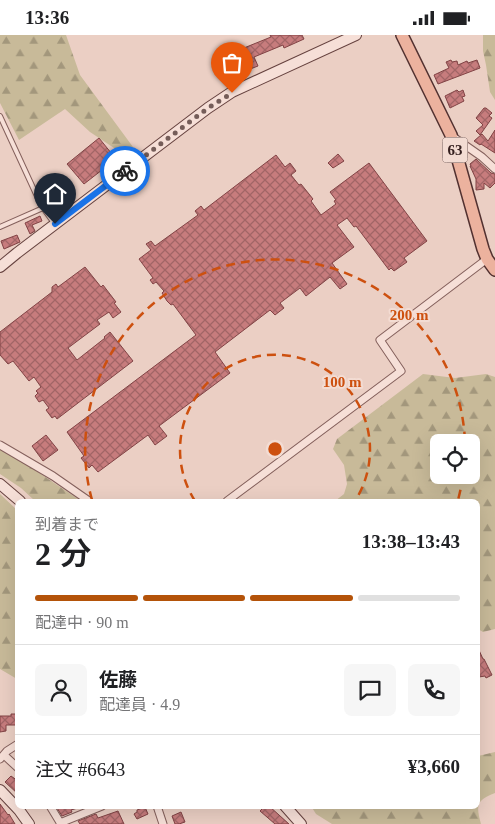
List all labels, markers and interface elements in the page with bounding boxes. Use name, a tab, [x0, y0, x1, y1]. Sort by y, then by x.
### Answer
text: 13:36	[25, 7, 69, 28]
pin	[211, 42, 253, 93]
icon: bag	[218, 49, 246, 77]
road number: 63	[442, 137, 468, 163]
courier	[100, 146, 150, 196]
icon: bike	[111, 157, 139, 185]
pin	[34, 173, 76, 224]
icon: home	[41, 180, 69, 208]
text: 200 m	[390, 307, 429, 323]
text: 100 m	[323, 374, 362, 390]
map controls	[430, 434, 480, 484]
button: locate	[430, 434, 480, 484]
centre of rings	[266, 440, 284, 458]
text: 到着まで	[35, 516, 99, 533]
text: 13:38–13:43	[362, 531, 460, 552]
text: 2 分	[35, 536, 91, 572]
text: 配達中 · 90 m	[35, 614, 129, 631]
button: person	[35, 664, 87, 716]
button: chat	[344, 664, 396, 716]
button: phone	[408, 664, 460, 716]
text: 佐藤	[99, 669, 137, 690]
text: 配達員 · 4.9	[99, 696, 180, 713]
text: ¥3,660	[408, 756, 460, 777]
text: 注文 #6643	[35, 759, 125, 780]

